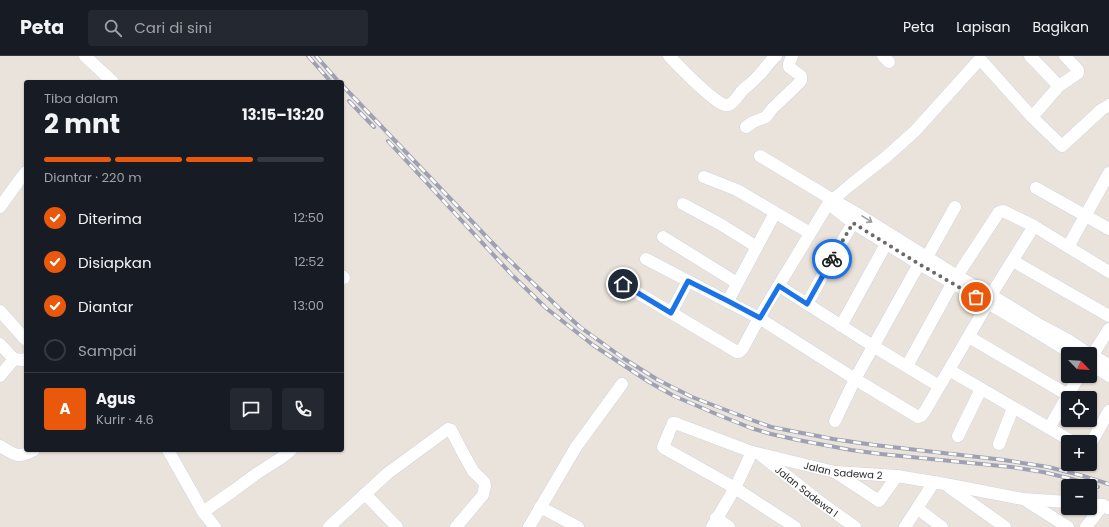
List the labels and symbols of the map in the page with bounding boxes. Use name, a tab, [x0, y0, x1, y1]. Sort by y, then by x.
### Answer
one-way arrow	[861, 215, 872, 223]
courier	[812, 239, 852, 279]
pin	[606, 267, 640, 301]
pin	[959, 280, 993, 314]
north arrow	[1061, 347, 1097, 383]
street label: Jalan Sadewa 2	[802, 458, 883, 483]
street label: Jalan Sadewa I	[772, 462, 841, 521]

